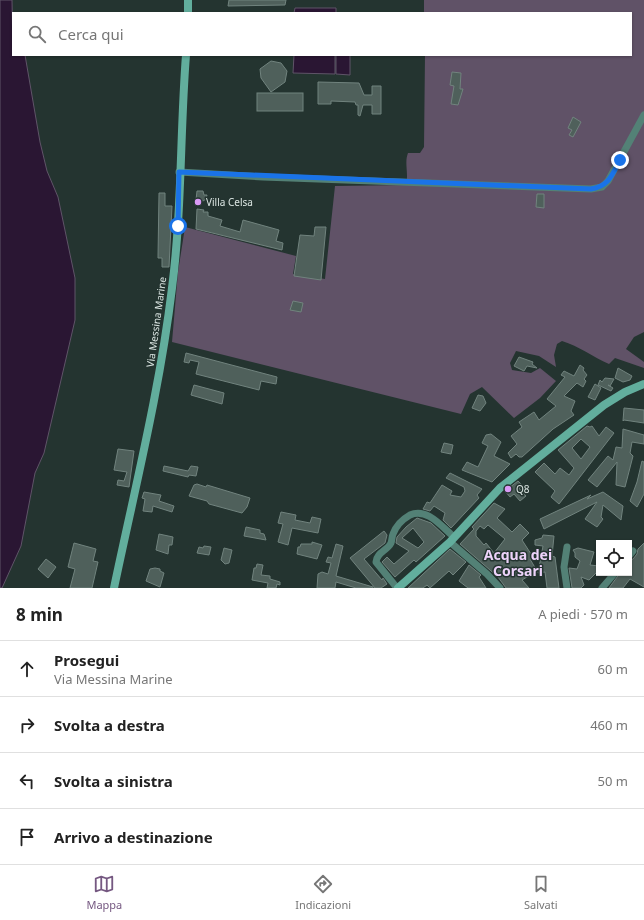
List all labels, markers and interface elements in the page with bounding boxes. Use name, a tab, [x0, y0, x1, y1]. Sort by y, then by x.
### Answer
search box	[12, 12, 632, 56]
icon: search	[26, 23, 48, 45]
text: Cerca qui	[58, 24, 124, 44]
route end	[611, 151, 629, 169]
place label: Villa Celsa	[206, 195, 253, 209]
marker: Villa Celsa	[193, 197, 203, 207]
route start	[169, 217, 187, 235]
street label: Via Messina Marine	[143, 275, 169, 368]
place label: Q8	[516, 482, 530, 496]
marker: Q8	[503, 484, 513, 494]
map controls	[596, 540, 632, 576]
button: locate	[596, 540, 632, 576]
district label: Acqua dei Corsari	[484, 545, 552, 580]
text: 8 min	[16, 603, 63, 626]
text: A piedi · 570 m	[538, 605, 628, 623]
text: Prosegui	[54, 650, 119, 670]
icon: ahead	[16, 658, 38, 680]
text: 60 m	[598, 660, 628, 678]
text: Via Messina Marine	[54, 670, 173, 688]
icon: right	[16, 714, 38, 736]
text: Svolta a destra	[54, 715, 165, 735]
text: 460 m	[590, 716, 628, 734]
icon: left	[16, 770, 38, 792]
text: Svolta a sinistra	[54, 771, 173, 791]
text: 50 m	[598, 772, 628, 790]
icon: arrive	[16, 826, 38, 848]
text: Arrivo a destinazione	[54, 827, 213, 847]
tab: Mappa	[86, 873, 122, 912]
tab: Indicazioni	[295, 873, 351, 912]
tab: Salvati	[524, 873, 558, 912]

